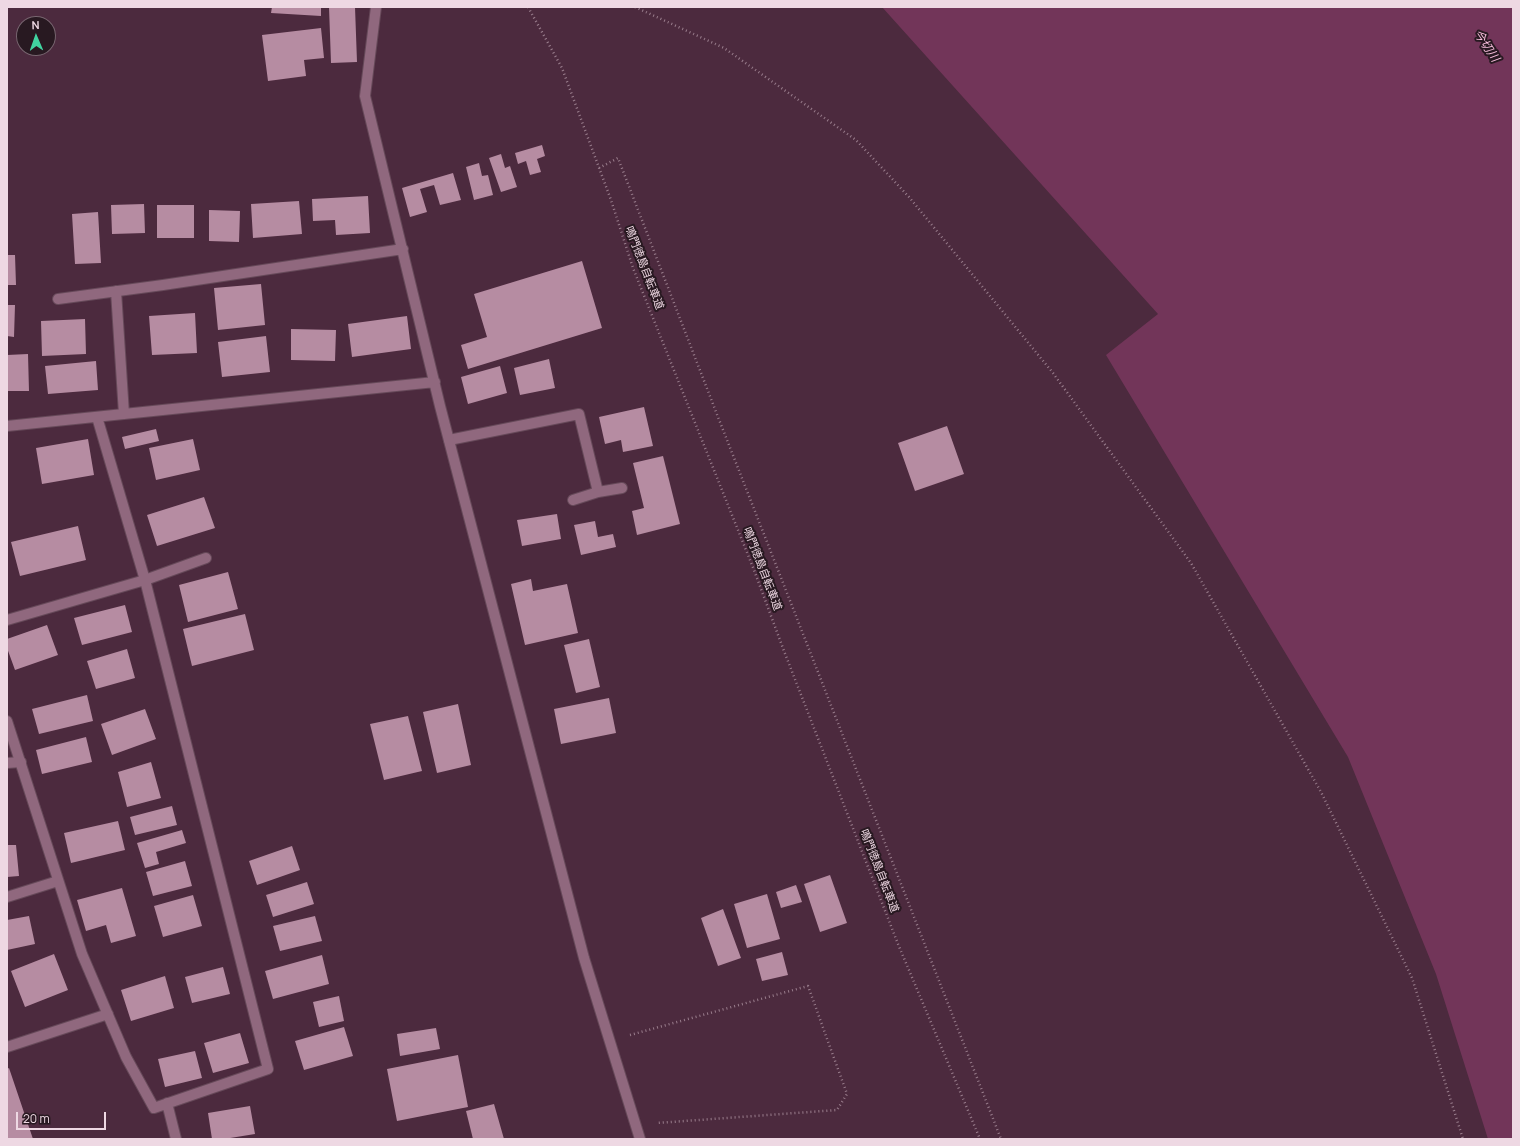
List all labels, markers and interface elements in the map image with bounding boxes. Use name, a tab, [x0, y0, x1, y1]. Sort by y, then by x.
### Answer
north arrow	[16, 16, 56, 56]
text: N	[31, 17, 40, 32]
water label: 今切川	[1470, 27, 1502, 65]
street label: 鳴門徳島自転車道	[622, 225, 666, 311]
street label: 鳴門徳島自転車道	[740, 526, 784, 612]
street label: 鳴門徳島自転車道	[857, 828, 901, 914]
scale bar	[18, 1104, 108, 1130]
text: 20 m	[23, 1110, 50, 1127]

